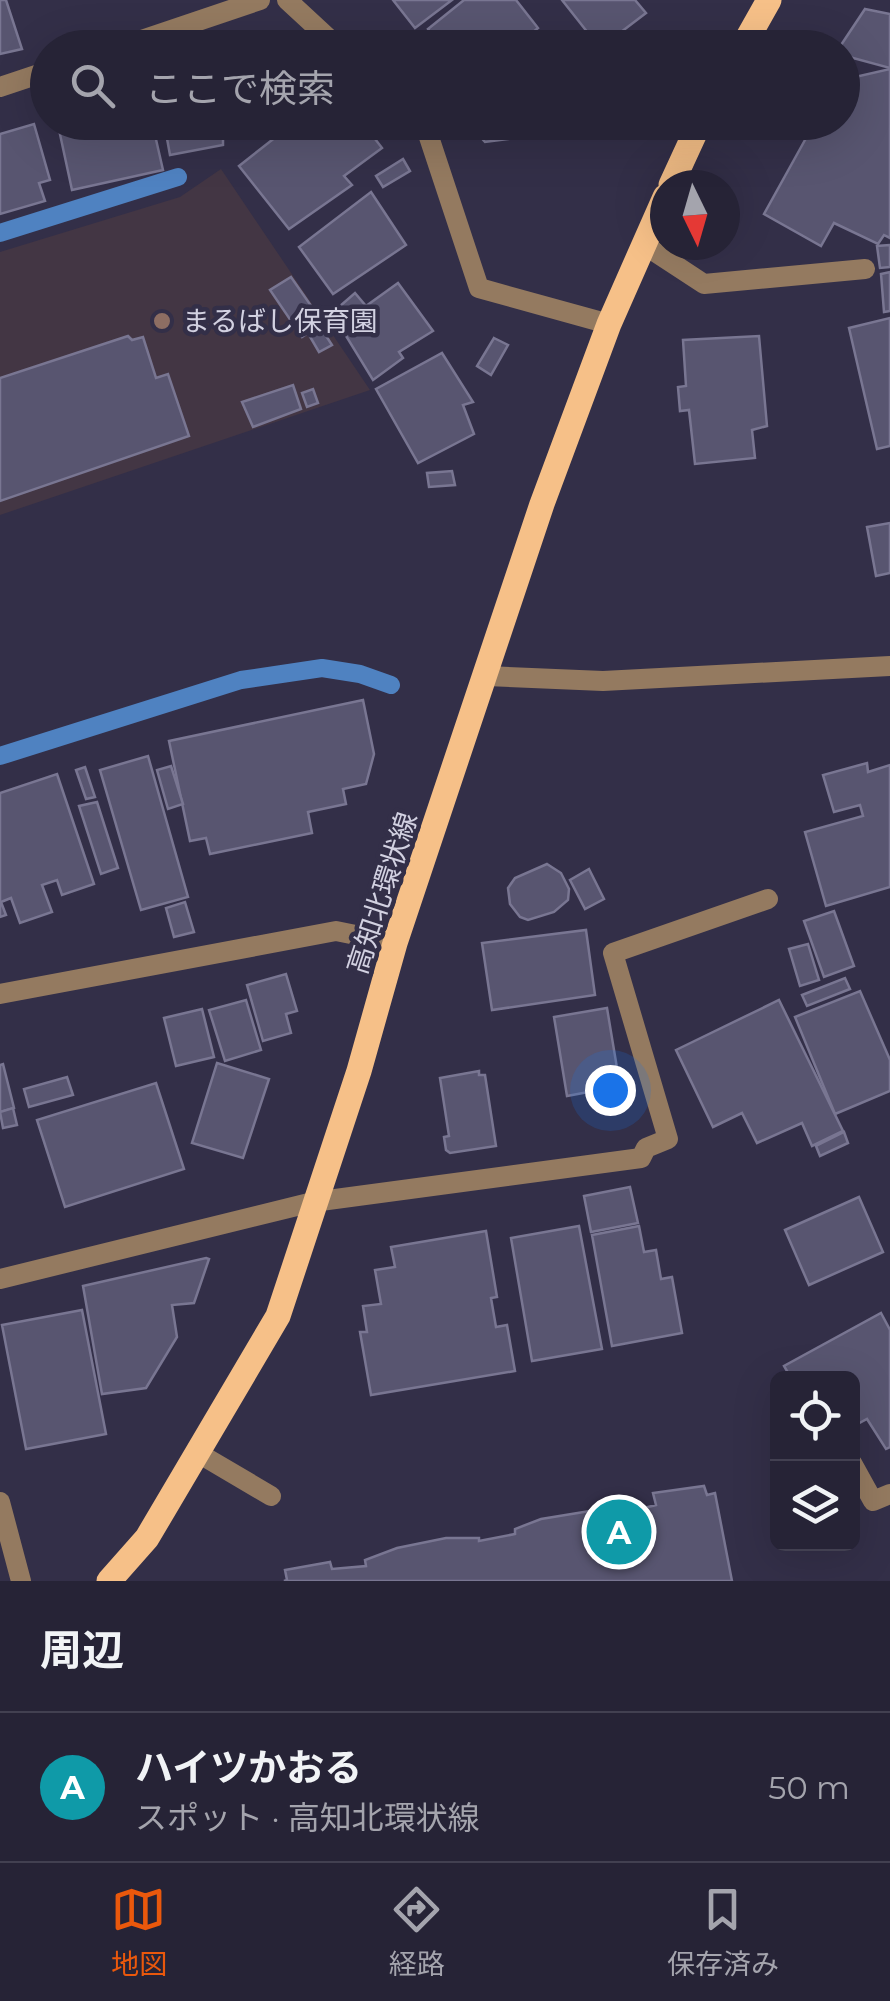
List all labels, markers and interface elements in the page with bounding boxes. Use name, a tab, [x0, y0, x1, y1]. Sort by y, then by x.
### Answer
search box	[30, 30, 860, 140]
icon: search	[65, 58, 120, 113]
text: ここで検索	[145, 65, 335, 112]
north arrow	[650, 170, 740, 260]
place label: まるばし保育園	[182, 304, 378, 338]
marker: まるばし保育園	[151, 310, 173, 332]
street label: 高知北環状線	[340, 808, 424, 978]
your location	[585, 1065, 636, 1116]
map controls	[770, 1371, 860, 1551]
button: locate	[770, 1371, 860, 1461]
button: layers	[770, 1461, 860, 1551]
pin: A	[586, 1494, 652, 1570]
text: 周辺	[40, 1624, 124, 1676]
text: ハイツかおる	[135, 1744, 362, 1791]
text: A	[60, 1768, 85, 1807]
text: 50 m	[768, 1768, 850, 1807]
text: スポット · 高知北環状線	[135, 1798, 480, 1837]
tab: 地図	[111, 1882, 167, 1982]
tab: 経路	[389, 1882, 445, 1982]
tab: 保存済み	[667, 1882, 779, 1982]

